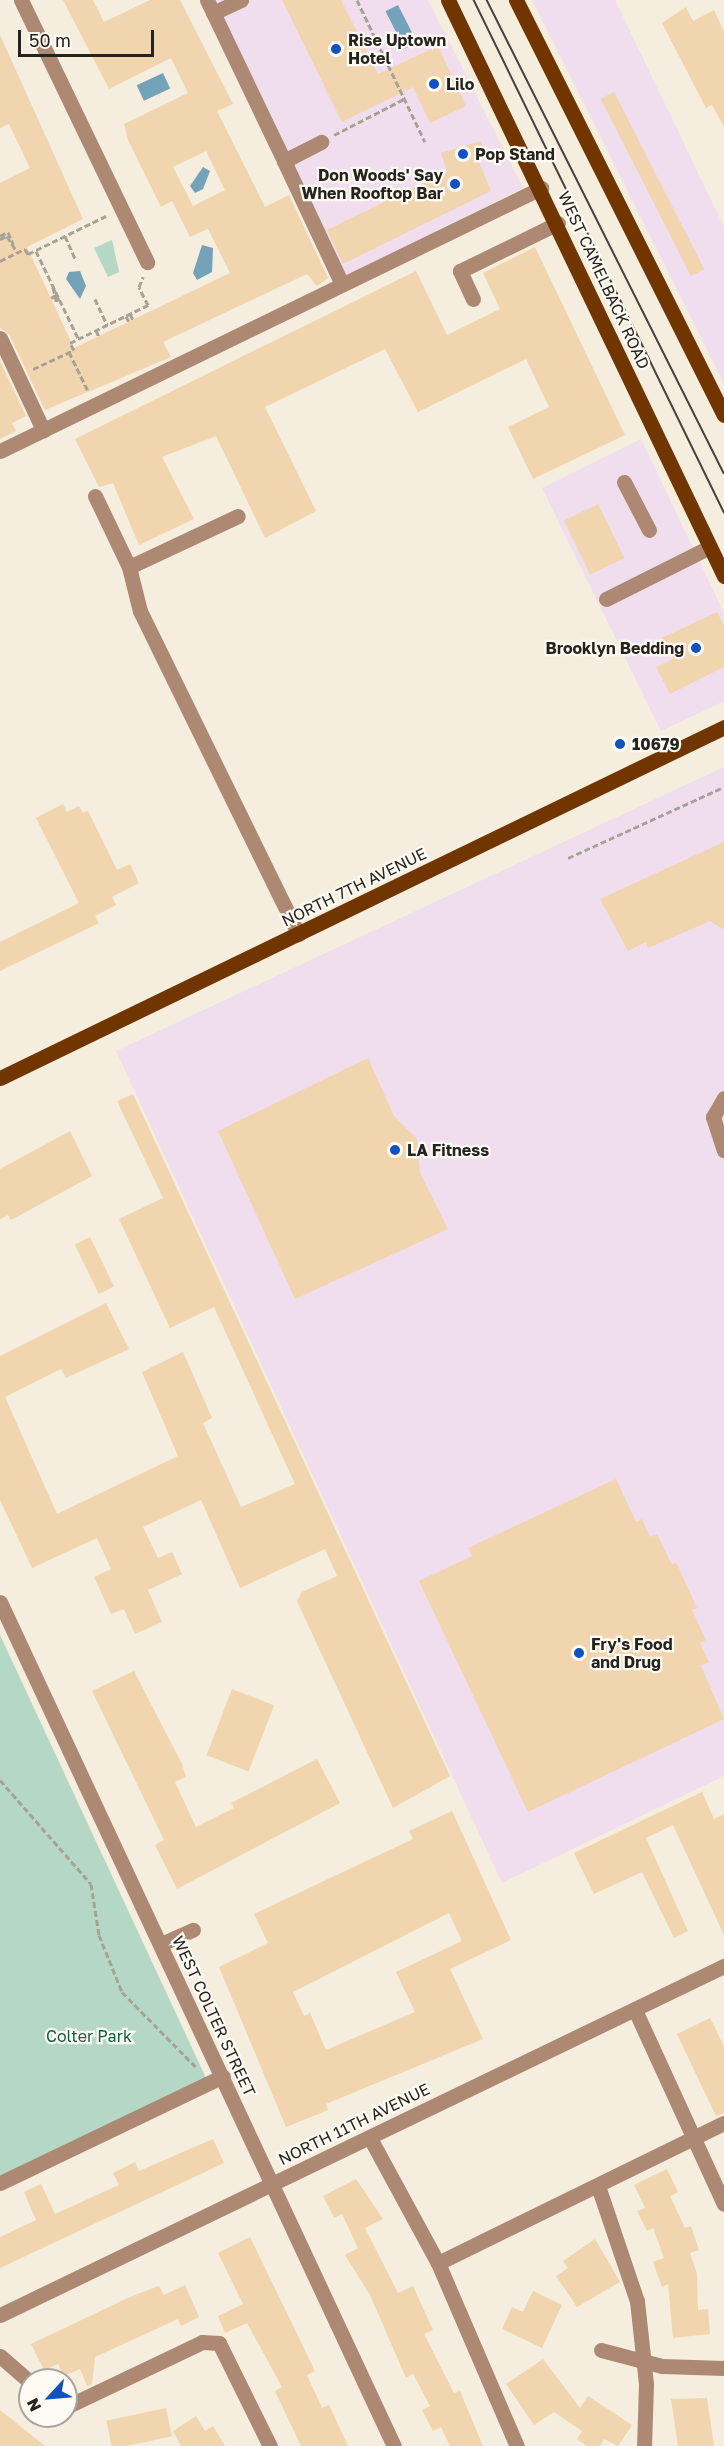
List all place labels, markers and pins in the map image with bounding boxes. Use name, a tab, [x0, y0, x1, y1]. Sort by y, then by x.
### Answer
place label: Rise Uptown Hotel	[348, 30, 446, 68]
marker: Rise Uptown Hotel	[329, 42, 343, 56]
place label: Lilo	[446, 74, 474, 94]
marker: Lilo	[427, 77, 441, 91]
place label: Pop Stand	[475, 144, 555, 164]
marker: Pop Stand	[456, 147, 470, 161]
place label: Don Woods' Say When Rooftop Bar	[301, 165, 443, 203]
marker: Don Woods' Say When Rooftop Bar	[448, 177, 462, 191]
place label: Brooklyn Bedding	[546, 638, 684, 658]
marker: Brooklyn Bedding	[689, 641, 703, 655]
place label: 10679	[632, 734, 680, 754]
marker: 10679	[613, 737, 627, 751]
place label: LA Fitness	[407, 1140, 489, 1160]
marker: LA Fitness	[388, 1143, 402, 1157]
place label: Fry's Food and Drug	[591, 1634, 673, 1672]
marker: Fry's Food and Drug	[572, 1646, 586, 1660]

